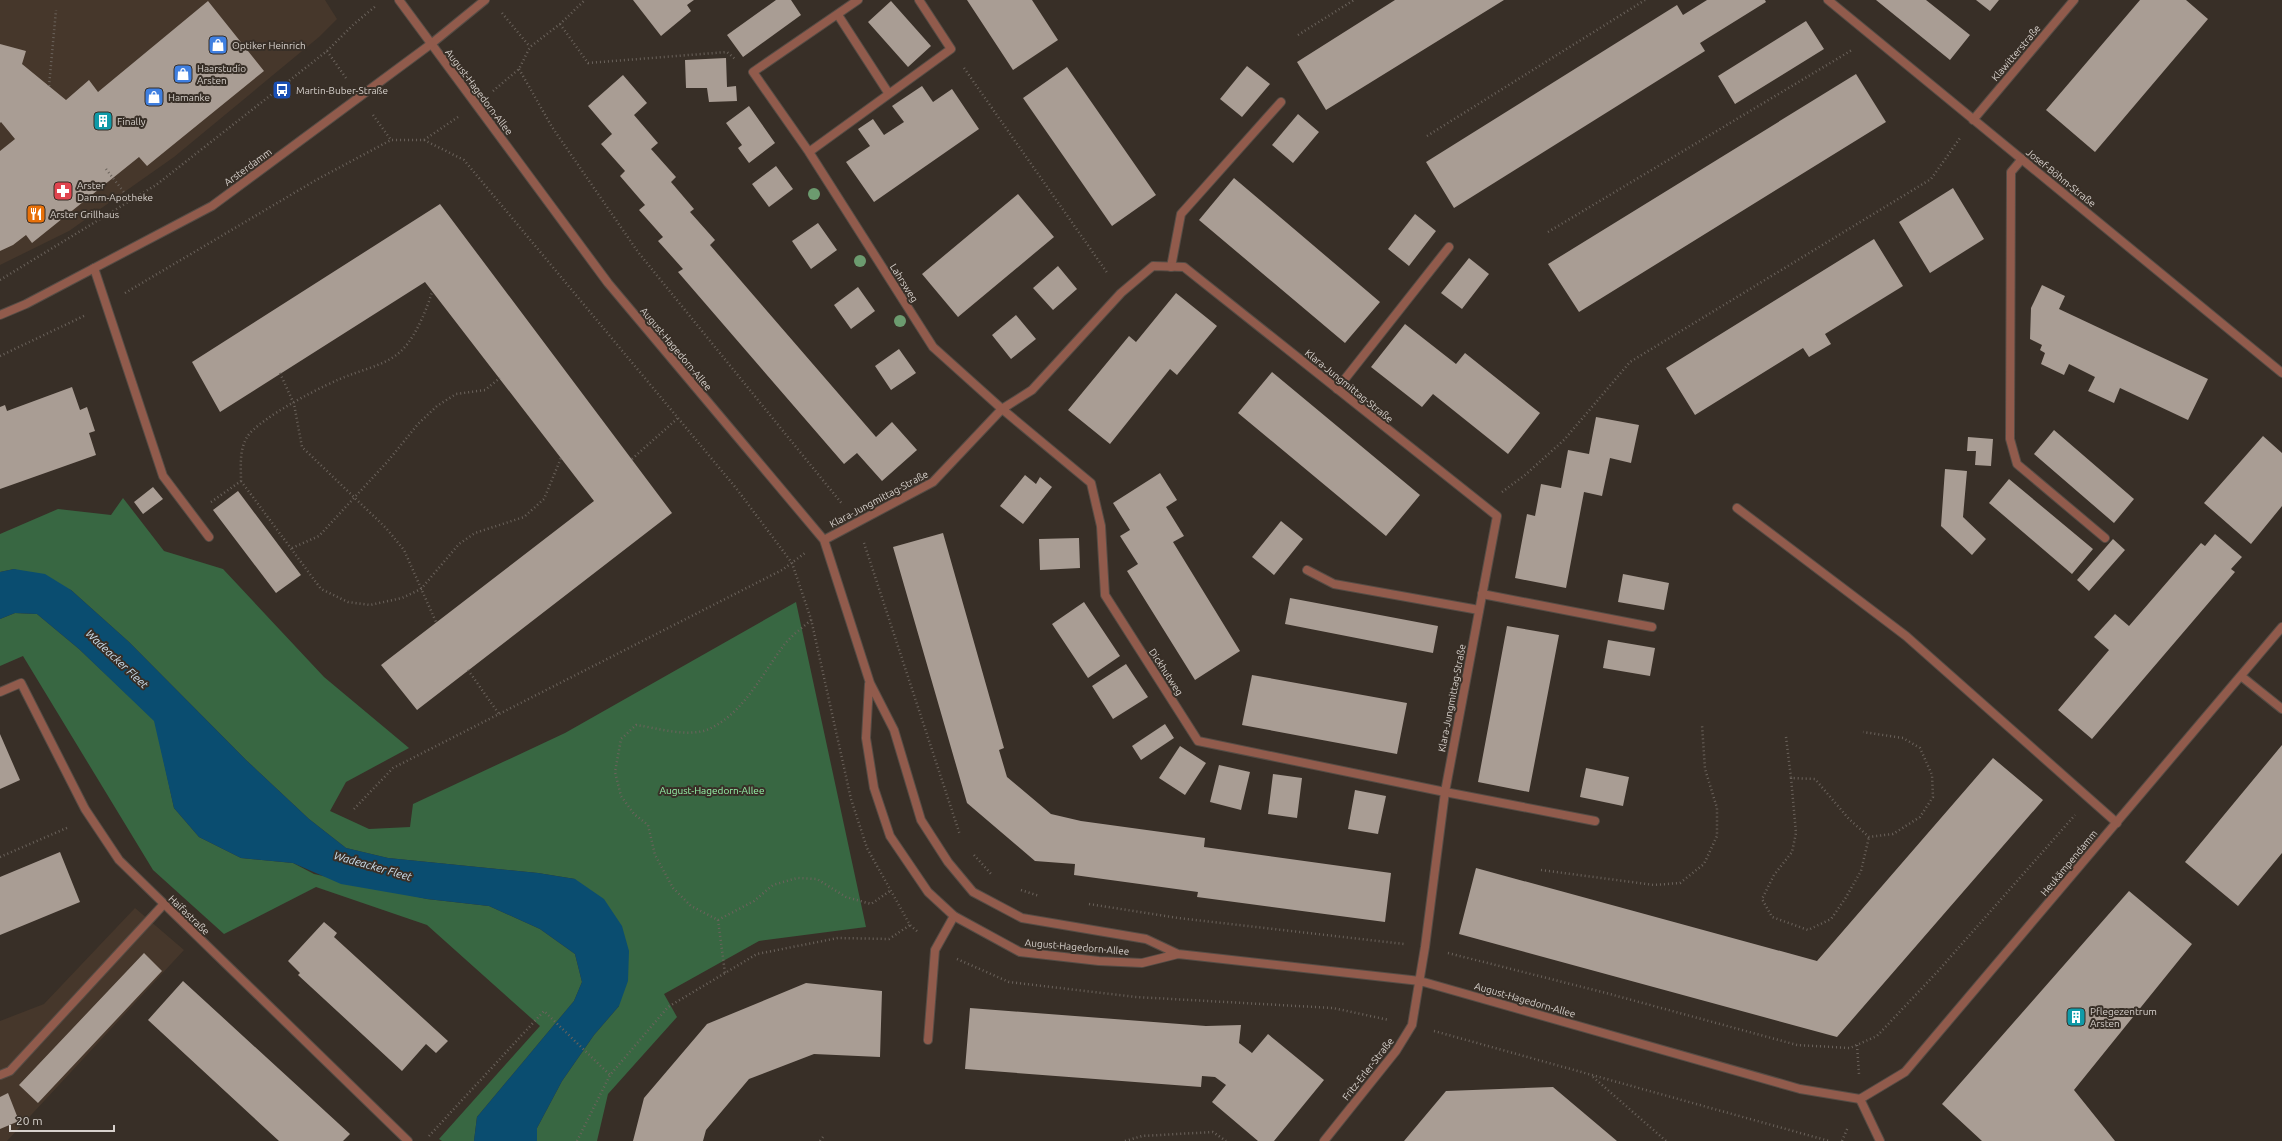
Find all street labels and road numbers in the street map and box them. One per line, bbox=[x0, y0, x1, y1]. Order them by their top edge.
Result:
street label: Klawitterstraße bbox=[1989, 23, 2043, 83]
street label: August-Hagedorn-Allee bbox=[443, 47, 515, 137]
street label: Arsterdamm bbox=[222, 146, 274, 188]
street label: Josef-Böhm-Straße bbox=[2024, 147, 2098, 209]
street label: Lahrsweg bbox=[888, 262, 920, 304]
street label: August-Hagedorn-Allee bbox=[638, 305, 714, 393]
street label: Klara-Jungmittag-Straße bbox=[1303, 347, 1395, 425]
street label: Klara-Jungmittag-Straße bbox=[828, 468, 930, 530]
street label: Klara-Jungmittag-Straße bbox=[1436, 643, 1468, 753]
street label: Dickhutweg bbox=[1147, 647, 1185, 697]
street label: Heukämpendamm bbox=[2038, 828, 2100, 898]
street label: Haifastraße bbox=[166, 893, 212, 937]
street label: August-Hagedorn-Allee bbox=[1024, 937, 1130, 957]
street label: August-Hagedorn-Allee bbox=[1473, 980, 1577, 1020]
street label: Fritz-Erler-Straße bbox=[1340, 1036, 1396, 1102]

